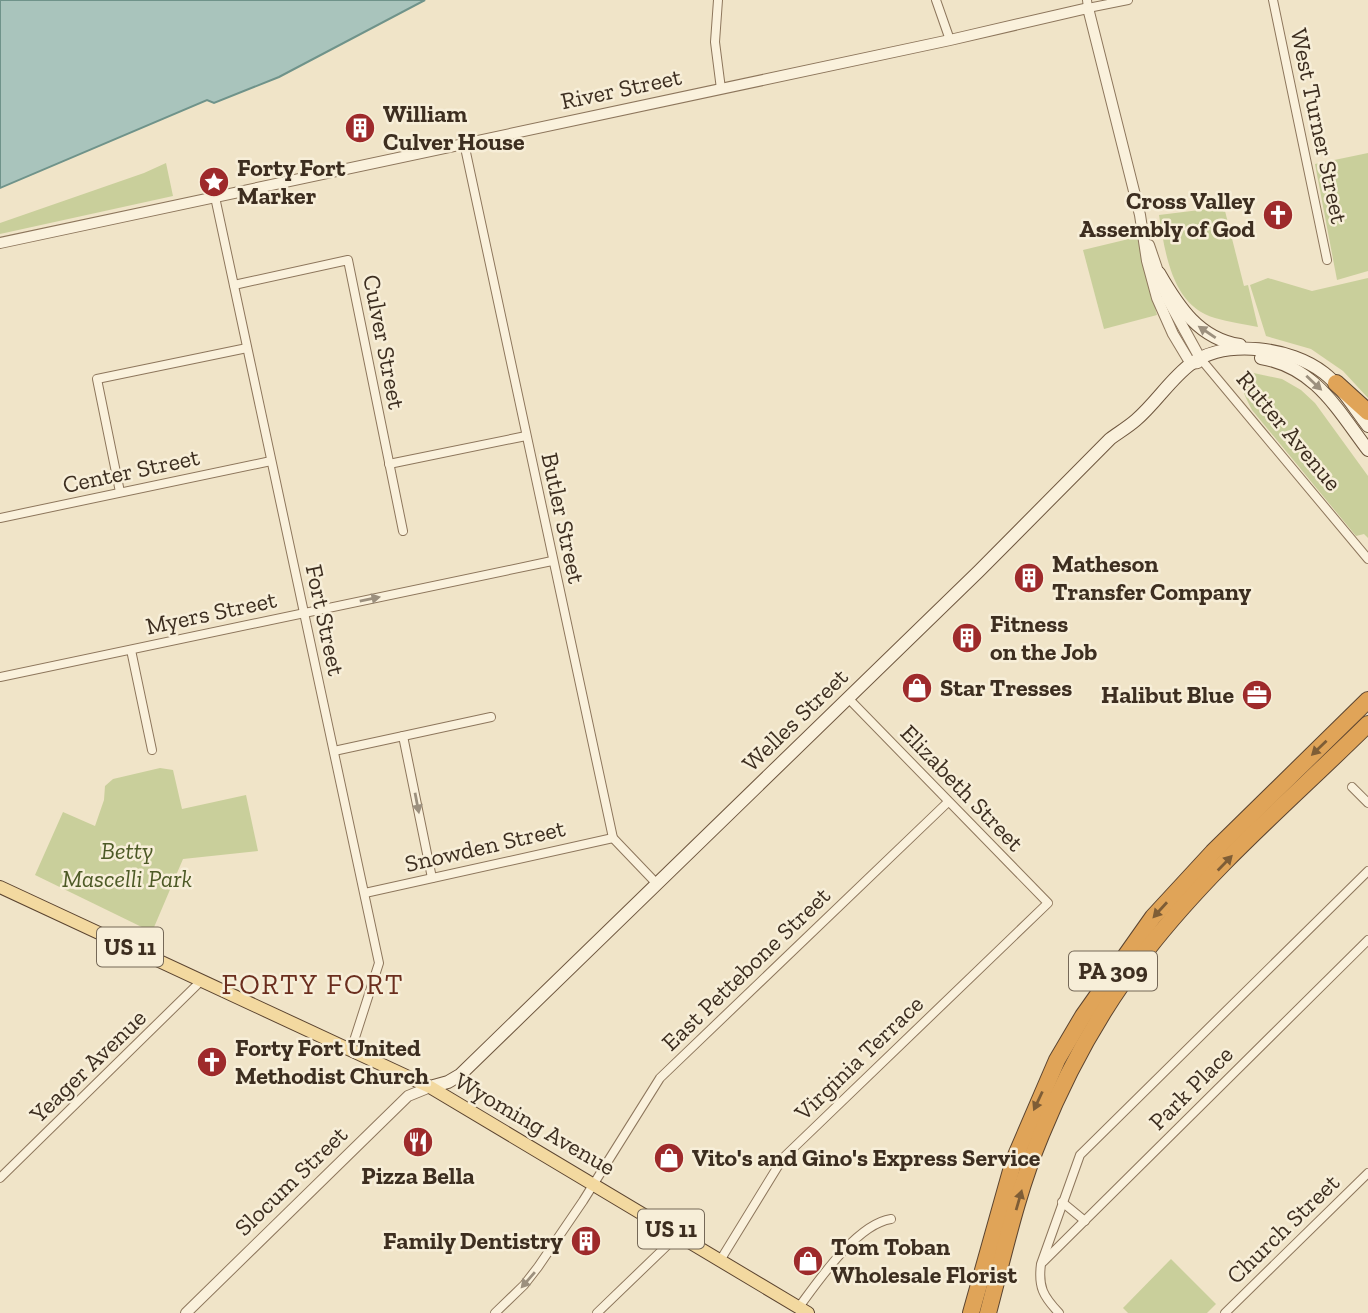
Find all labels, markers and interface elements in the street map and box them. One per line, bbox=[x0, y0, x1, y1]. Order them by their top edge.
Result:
street label: West Turner Street bbox=[1285, 26, 1354, 226]
street label: River Street bbox=[558, 62, 684, 115]
place label: William Culver House bbox=[383, 99, 525, 156]
building icon: William Culver House bbox=[343, 111, 377, 145]
place label: Forty Fort Marker bbox=[237, 153, 346, 210]
place icon: Forty Fort Marker bbox=[197, 165, 231, 199]
place label: Cross Valley Assembly of God bbox=[1079, 186, 1255, 243]
church icon: Cross Valley Assembly of God bbox=[1261, 198, 1295, 232]
street label: Culver Street bbox=[357, 272, 412, 412]
one-way arrow bbox=[1197, 325, 1217, 338]
street label: Rutter Avenue bbox=[1231, 365, 1348, 497]
one-way arrow bbox=[1305, 375, 1323, 391]
street label: Center Street bbox=[60, 442, 202, 499]
street label: Butler Street bbox=[535, 450, 592, 586]
place label: Matheson Transfer Company bbox=[1052, 549, 1252, 606]
building icon: Matheson Transfer Company bbox=[1012, 561, 1046, 595]
street label: Fort Street bbox=[300, 562, 351, 678]
street label: Myers Street bbox=[143, 584, 279, 641]
one-way arrow bbox=[359, 594, 381, 605]
place label: Fitness on the Job bbox=[990, 609, 1097, 666]
building icon: Fitness on the Job bbox=[950, 621, 984, 655]
street label: Welles Street bbox=[736, 662, 854, 777]
shop icon: Star Tresses bbox=[900, 671, 934, 705]
place label: Star Tresses bbox=[940, 673, 1072, 702]
office icon: Halibut Blue bbox=[1240, 678, 1274, 712]
place label: Halibut Blue bbox=[1101, 680, 1234, 709]
street label: Elizabeth Street bbox=[895, 718, 1030, 857]
one-way arrow bbox=[1312, 739, 1328, 756]
one-way arrow bbox=[411, 792, 422, 814]
street label: Snowden Street bbox=[402, 813, 568, 878]
park label: Betty Mascelli Park bbox=[62, 836, 192, 893]
one-way arrow bbox=[1216, 855, 1232, 872]
street label: East Pettebone Street bbox=[655, 881, 836, 1057]
one-way arrow bbox=[1152, 901, 1168, 919]
road number: US 11 bbox=[97, 928, 163, 966]
road number: PA 309 bbox=[1069, 952, 1157, 990]
district label: FORTY FORT bbox=[222, 968, 404, 1001]
street label: Virginia Terrace bbox=[788, 989, 929, 1127]
street label: Yeager Avenue bbox=[23, 1003, 152, 1129]
place label: Forty Fort United Methodist Church bbox=[235, 1033, 429, 1090]
street label: Park Place bbox=[1142, 1039, 1239, 1136]
church icon: Forty Fort United Methodist Church bbox=[195, 1045, 229, 1079]
street label: Wyoming Avenue bbox=[450, 1066, 621, 1181]
one-way arrow bbox=[1032, 1091, 1044, 1111]
street label: Slocum Street bbox=[228, 1120, 353, 1242]
restaurant icon: Pizza Bella bbox=[401, 1125, 435, 1159]
shop icon: Vito's and Gino's Express Service bbox=[652, 1141, 686, 1175]
place label: Vito's and Gino's Express Service bbox=[692, 1143, 1041, 1172]
place label: Pizza Bella bbox=[361, 1161, 475, 1190]
street label: Church Street bbox=[1220, 1168, 1345, 1290]
one-way arrow bbox=[1014, 1189, 1024, 1210]
road number: US 11 bbox=[638, 1210, 704, 1248]
building icon: Family Dentistry bbox=[569, 1224, 603, 1258]
place label: Family Dentistry bbox=[383, 1226, 563, 1255]
place label: Tom Toban Wholesale Florist bbox=[831, 1232, 1018, 1289]
shop icon: Tom Toban Wholesale Florist bbox=[791, 1244, 825, 1278]
one-way arrow bbox=[520, 1271, 536, 1289]

